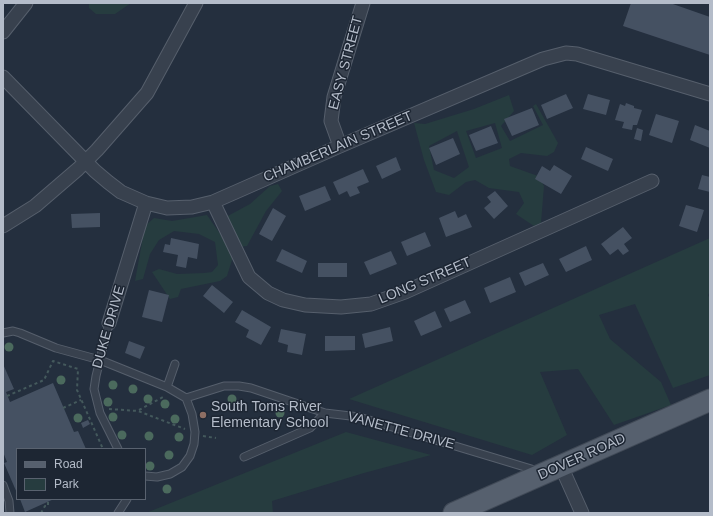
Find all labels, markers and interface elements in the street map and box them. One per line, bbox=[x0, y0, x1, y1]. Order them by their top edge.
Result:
street label: EASY STREET bbox=[325, 14, 367, 112]
street label: CHAMBERLAIN STREET bbox=[261, 108, 415, 186]
street label: LONG STREET bbox=[376, 254, 474, 308]
street label: DUKE DRIVE bbox=[89, 284, 129, 370]
place label: South Toms River Elementary School bbox=[211, 399, 329, 432]
street label: VANETTE DRIVE bbox=[346, 409, 456, 453]
marker: South Toms River Elementary School bbox=[198, 410, 208, 420]
street label: DOVER ROAD bbox=[536, 430, 628, 484]
legend bbox=[16, 448, 146, 500]
text: Road bbox=[54, 457, 83, 471]
text: Park bbox=[54, 477, 79, 491]

